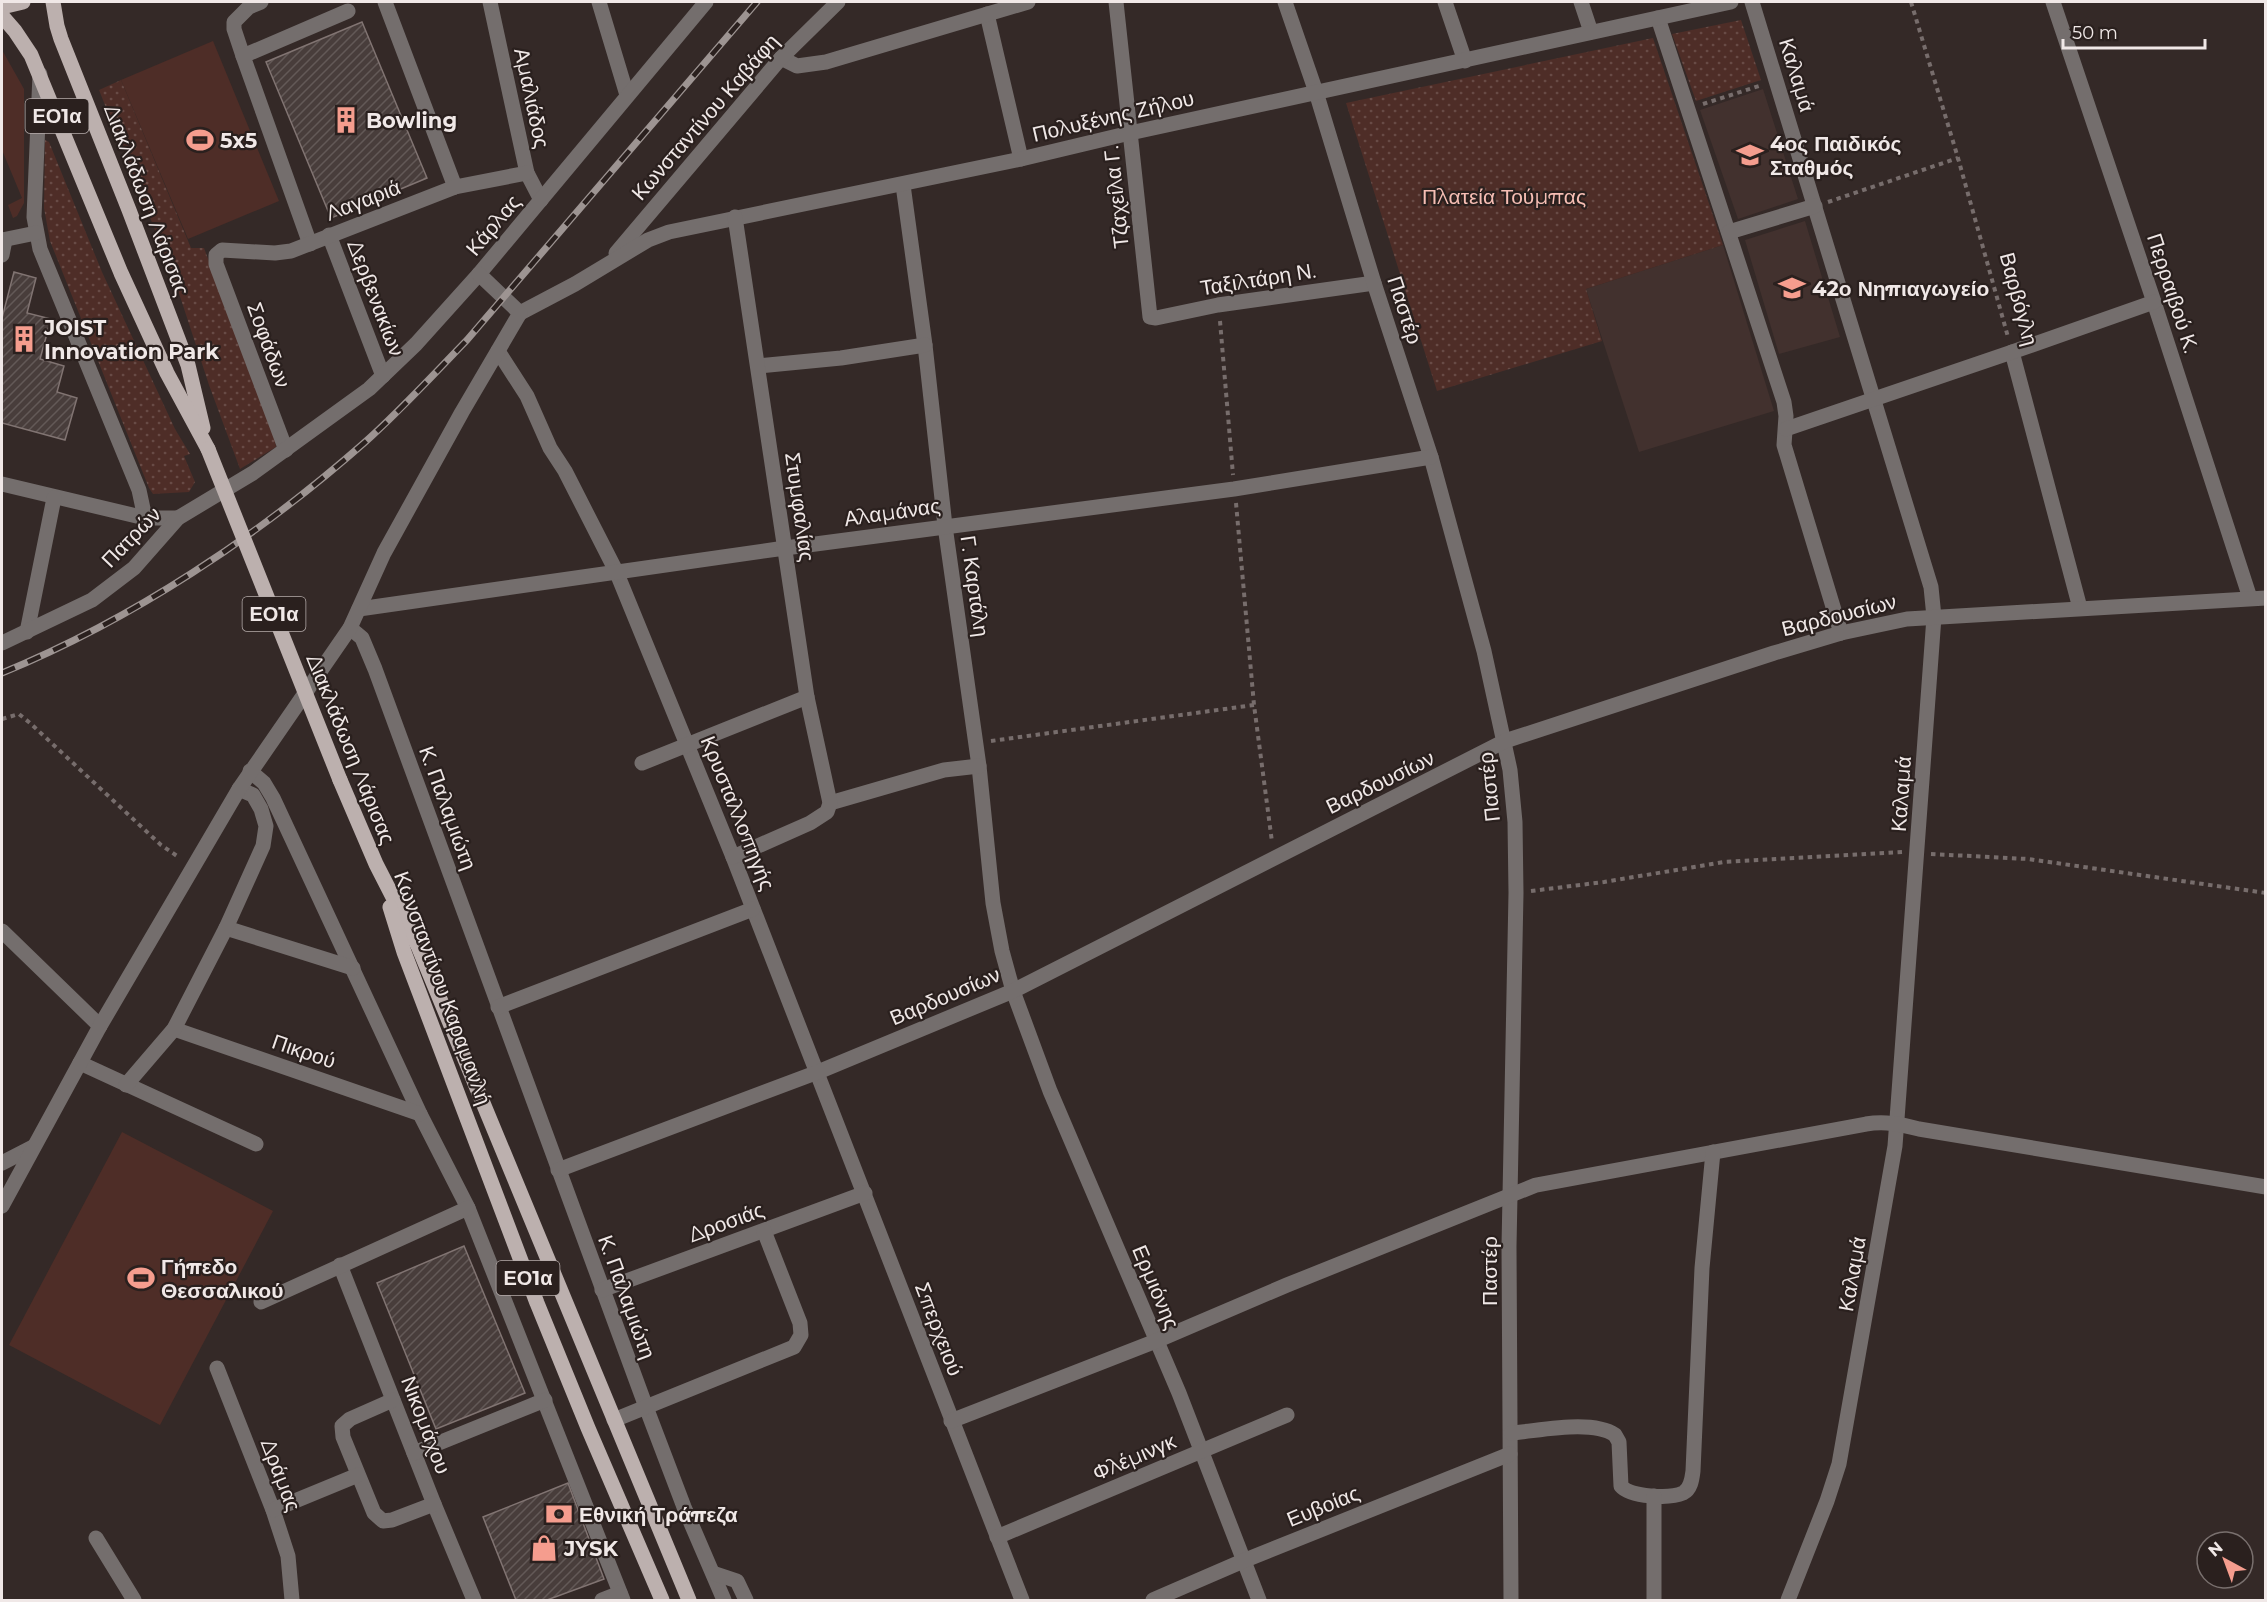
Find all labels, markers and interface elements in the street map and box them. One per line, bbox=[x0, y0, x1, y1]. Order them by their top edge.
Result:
scale bar bbox=[2063, 12, 2206, 50]
text: 50 m bbox=[2072, 22, 2118, 44]
street label: Κωνσταντίνου Καβάφη bbox=[626, 29, 784, 205]
street label: Καλαμά bbox=[1774, 35, 1820, 115]
street label: Αμαλιάδος bbox=[509, 45, 555, 151]
street label: Πολυξένης Ζήλου bbox=[1030, 85, 1196, 147]
road number: ΕΟ1α bbox=[26, 99, 88, 133]
street label: Διακλάδωση Λάρισας bbox=[99, 101, 195, 299]
building icon: Bowling bbox=[331, 105, 361, 135]
place label: Bowling bbox=[366, 108, 457, 133]
sports icon: 5x5 bbox=[185, 125, 215, 155]
place label: 5x5 bbox=[220, 128, 257, 153]
place label: 4ος Παιδικός Σταθμός bbox=[1770, 131, 1901, 180]
school or university icon: 4ος Παιδικός Σταθμός bbox=[1735, 140, 1765, 170]
street label: Τζαχείλα Γ. bbox=[1098, 144, 1134, 250]
street label: Λαγαριά bbox=[322, 174, 404, 226]
park label: Πλατεία Τούμπας bbox=[1422, 184, 1586, 209]
street label: Κάρλας bbox=[460, 190, 526, 260]
street label: Περραιβού Κ. bbox=[2142, 230, 2204, 356]
street label: Δερβενακίων bbox=[342, 236, 410, 360]
street label: Βαρβόγλη bbox=[1995, 250, 2043, 348]
street label: Ταξιλτάρη Ν. bbox=[1198, 258, 1318, 300]
street label: Παστέρ bbox=[1382, 273, 1428, 347]
school or university icon: 42ο Νηπιαγωγείο bbox=[1777, 273, 1807, 303]
place label: 42ο Νηπιαγωγείο bbox=[1812, 276, 1989, 301]
street label: Σοφάδων bbox=[242, 299, 296, 391]
place label: JOIST Innovation Park bbox=[43, 315, 219, 364]
building icon: JOIST Innovation Park bbox=[9, 324, 39, 354]
street label: Στυμφαλίας bbox=[780, 451, 820, 563]
street label: Αλαμάνας bbox=[842, 493, 942, 531]
street label: Πατρών bbox=[96, 502, 166, 572]
street label: Γ. Καρτάλη bbox=[956, 534, 994, 638]
street label: Βαρδουσίων bbox=[1779, 589, 1899, 641]
road number: ΕΟ1α bbox=[242, 597, 306, 631]
street label: Διακλάδωση Λάρισας bbox=[301, 650, 401, 848]
street label: Κρυσταλλοπηγής bbox=[696, 732, 780, 894]
street label: Κ. Παλαμιώτη bbox=[414, 743, 482, 873]
street label: Βαρδουσίων bbox=[1322, 745, 1438, 819]
street label: Παστέρ bbox=[1473, 751, 1505, 823]
street label: Καλαμά bbox=[1886, 755, 1916, 833]
street label: Κωνσταντίνου Καραμανλή bbox=[389, 868, 497, 1108]
street label: Βαρδουσίων bbox=[886, 962, 1004, 1030]
street label: Πικρού bbox=[269, 1029, 339, 1073]
street label: Δροσιάς bbox=[685, 1197, 767, 1247]
street label: Κ. Παλαμιώτη bbox=[593, 1232, 661, 1362]
street label: Καλαμά bbox=[1833, 1235, 1871, 1313]
street label: Παστέρ bbox=[1477, 1236, 1502, 1306]
street label: Ερμιόνης bbox=[1127, 1241, 1185, 1333]
place label: Γήπεδο Θεσσαλικού bbox=[161, 1254, 283, 1303]
road number: ΕΟ1α bbox=[496, 1261, 560, 1295]
sports icon: Γήπεδο Θεσσαλικού bbox=[126, 1263, 156, 1293]
street label: Σπερχειού bbox=[910, 1279, 968, 1379]
street label: Νικομάχου bbox=[396, 1373, 456, 1477]
street label: Φλέμινγκ bbox=[1089, 1428, 1180, 1486]
street label: Δράμας bbox=[256, 1435, 306, 1515]
street label: Ευβοίας bbox=[1283, 1480, 1363, 1532]
bank icon: Εθνική Τράπεζα bbox=[544, 1499, 574, 1529]
place label: Εθνική Τράπεζα bbox=[579, 1502, 738, 1527]
north arrow bbox=[2195, 1530, 2255, 1590]
shop icon: JYSK bbox=[529, 1533, 559, 1563]
place label: JYSK bbox=[563, 1536, 618, 1561]
text: N bbox=[2204, 1538, 2227, 1560]

